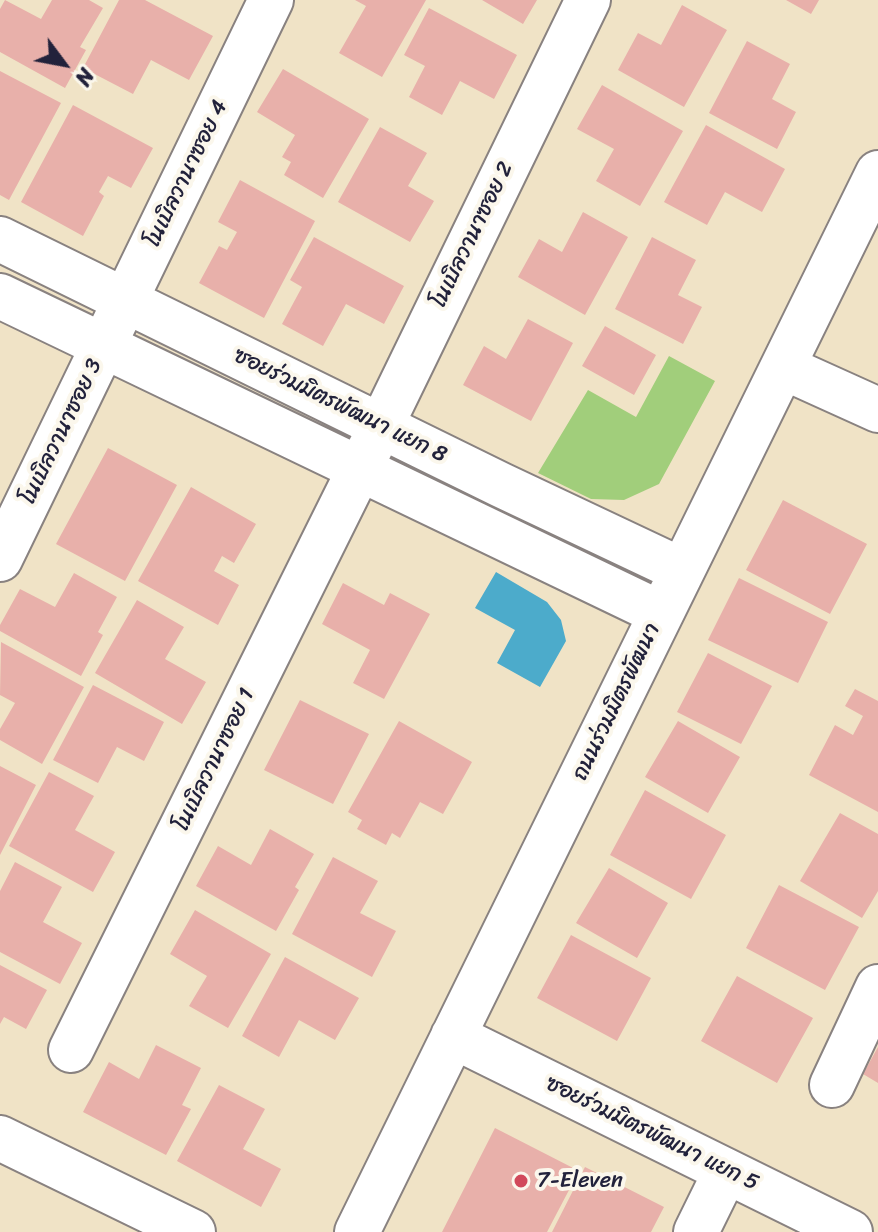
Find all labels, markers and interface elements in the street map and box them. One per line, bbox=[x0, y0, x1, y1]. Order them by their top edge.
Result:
north arrow bbox=[24, 24, 104, 104]
text: N bbox=[64, 60, 105, 94]
street label: โนเบิลวานาซอย 4 bbox=[140, 96, 234, 252]
street label: โนเบิลวานาซอย 2 bbox=[426, 158, 520, 312]
street label: ซอยร่วมมิตรพัฒนา แยก 8 bbox=[229, 343, 451, 469]
street label: โนเบิลวานาซอย 3 bbox=[15, 355, 109, 509]
street label: ถนนร่วมมิตรพัฒนา bbox=[567, 619, 667, 785]
street label: โนเบิลวานาซอย 1 bbox=[169, 684, 261, 836]
street label: ซอยร่วมมิตรพัฒนา แยก 5 bbox=[541, 1071, 763, 1197]
place label: 7-Eleven bbox=[537, 1168, 623, 1194]
marker: 7-Eleven bbox=[512, 1172, 530, 1190]

